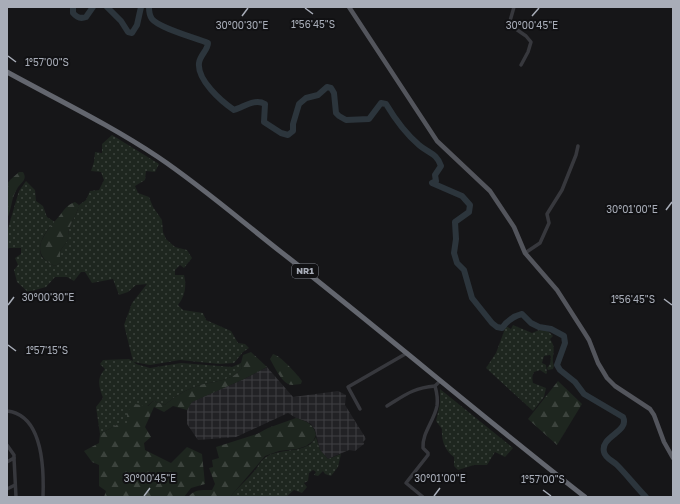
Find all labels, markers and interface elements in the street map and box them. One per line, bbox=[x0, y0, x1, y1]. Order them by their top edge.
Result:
text: 1°56'45"S bbox=[291, 18, 335, 30]
text: 30°00'30"E bbox=[216, 19, 268, 31]
text: 30°00'45"E bbox=[506, 19, 558, 31]
text: 1°57'00"S bbox=[25, 56, 69, 68]
text: 30°01'00"E bbox=[606, 203, 658, 215]
road number: NR1 bbox=[292, 264, 318, 278]
text: 30°00'30"E bbox=[22, 291, 74, 303]
text: 1°56'45"S bbox=[611, 293, 655, 305]
text: 1°57'15"S bbox=[26, 344, 68, 356]
text: 30°00'45"E bbox=[124, 472, 176, 484]
text: 30°01'00"E bbox=[414, 472, 466, 484]
text: 1°57'00"S bbox=[521, 473, 565, 485]

